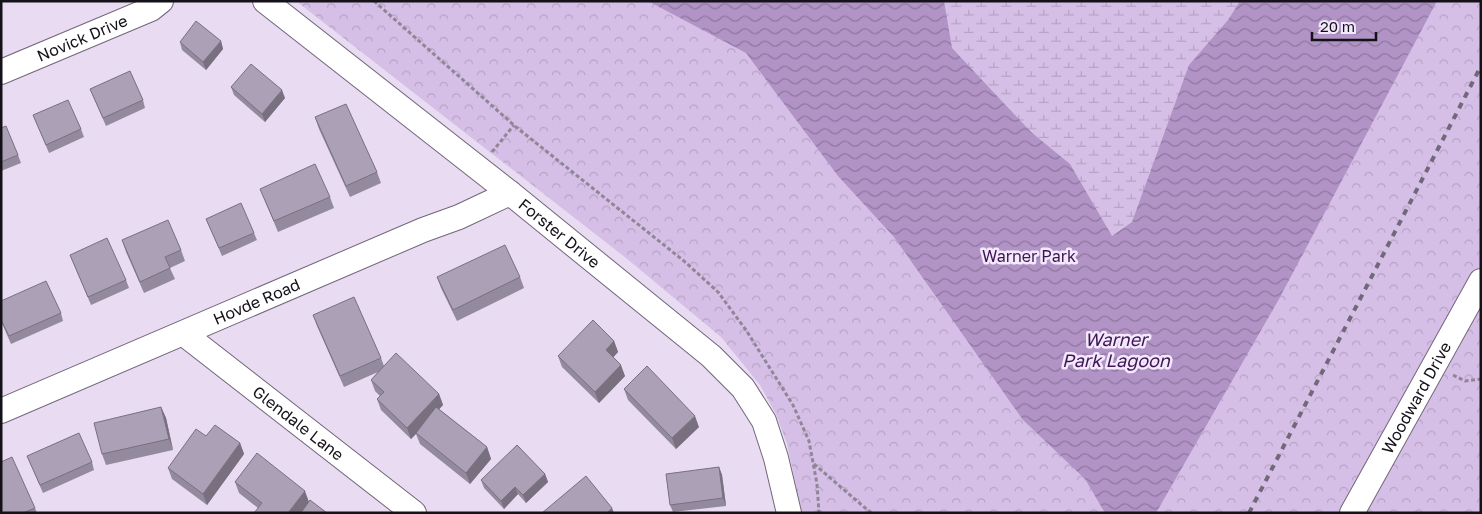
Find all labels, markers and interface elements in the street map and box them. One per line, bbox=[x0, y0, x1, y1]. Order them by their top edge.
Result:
street label: Novick Drive bbox=[34, 10, 130, 66]
scale bar bbox=[1312, 10, 1376, 42]
text: 20 m bbox=[1320, 17, 1355, 35]
street label: Forster Drive bbox=[515, 194, 604, 272]
park label: Warner Park bbox=[982, 246, 1076, 266]
street label: Hovde Road bbox=[210, 274, 303, 329]
water label: Warner Park Lagoon bbox=[1062, 328, 1171, 371]
street label: Woodward Drive bbox=[1377, 338, 1455, 457]
street label: Glendale Lane bbox=[249, 381, 348, 465]

